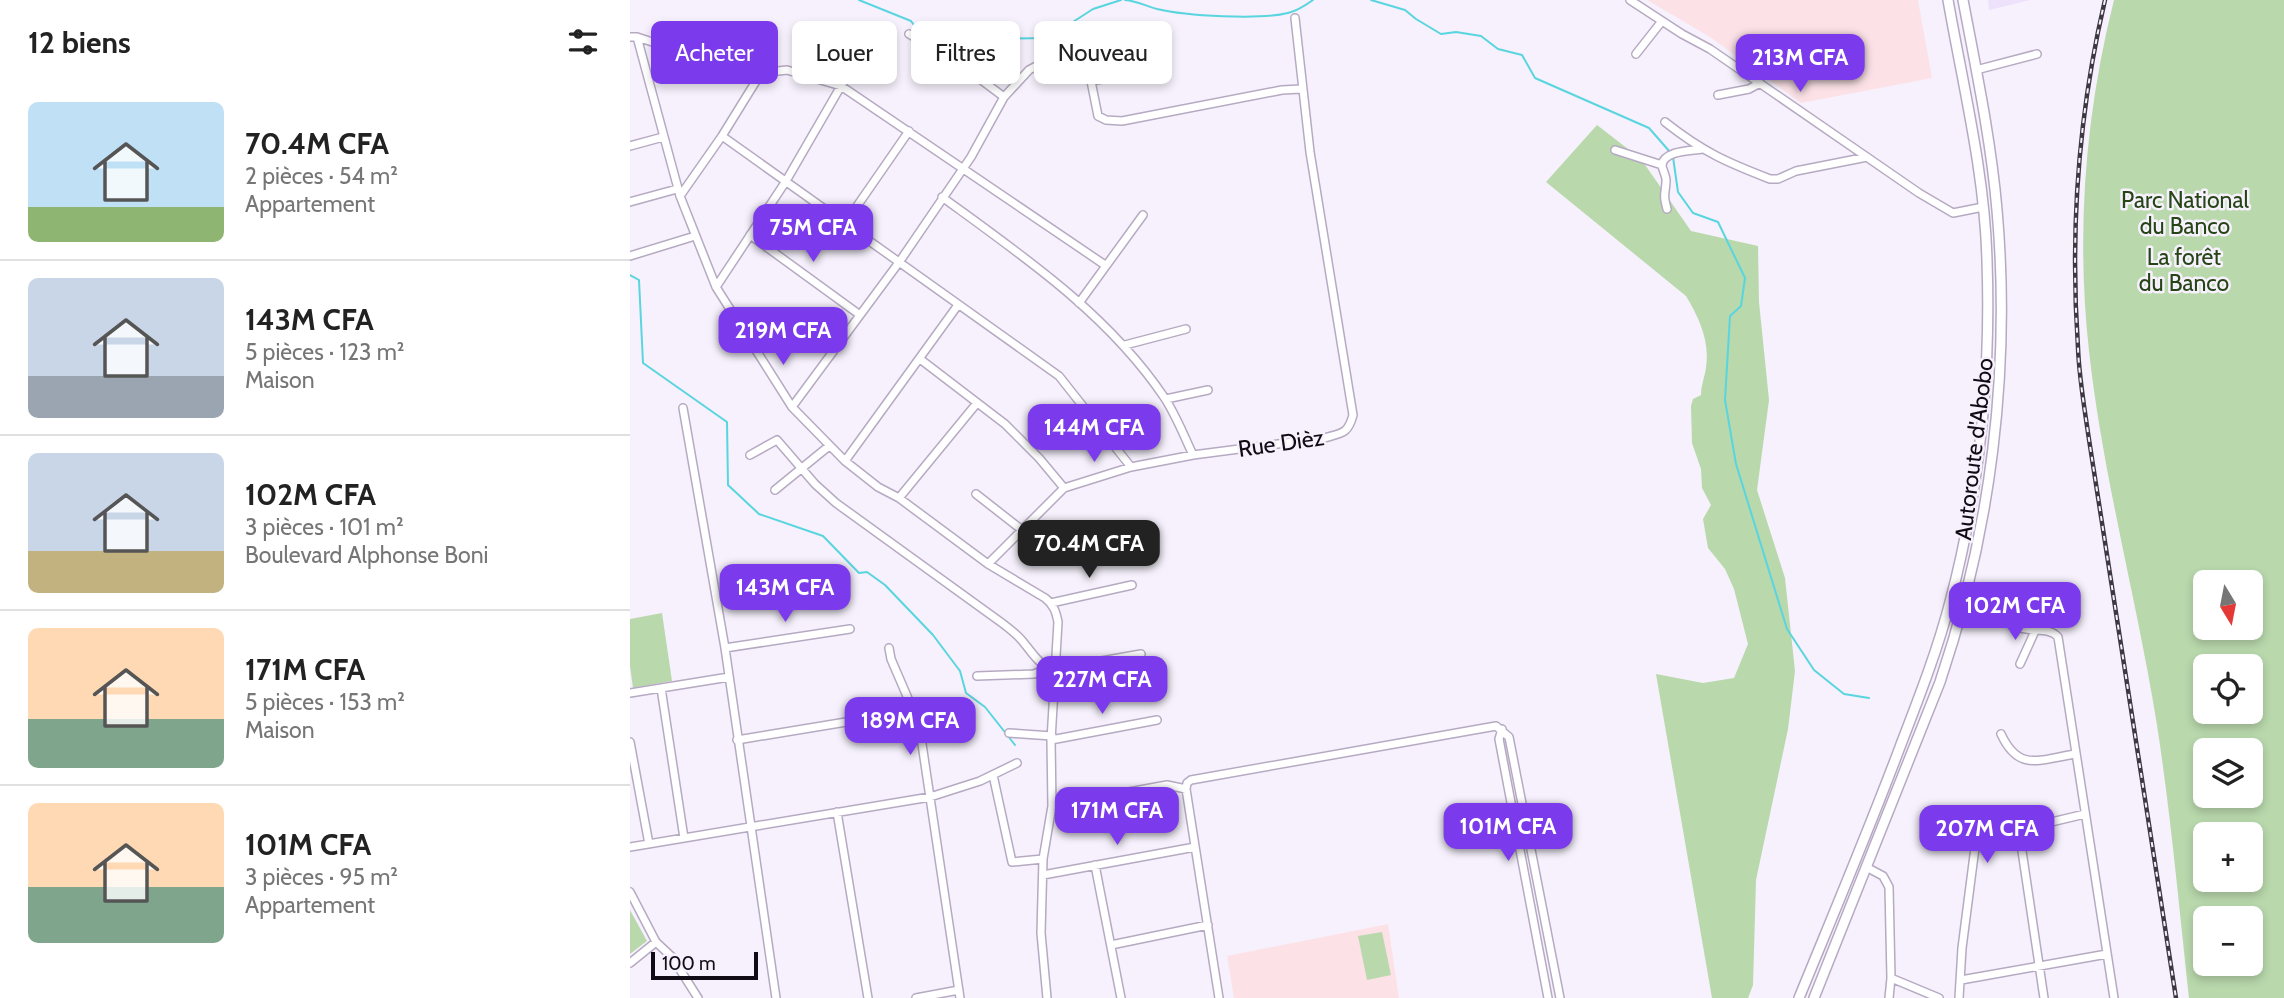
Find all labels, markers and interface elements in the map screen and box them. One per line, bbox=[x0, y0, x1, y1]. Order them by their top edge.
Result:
chip: Acheter bbox=[651, 21, 778, 84]
chip: Louer bbox=[792, 21, 897, 84]
chip: Filtres bbox=[911, 21, 1020, 84]
chip: Nouveau bbox=[1034, 21, 1172, 84]
icon: filters bbox=[564, 23, 602, 61]
text: 12 biens bbox=[28, 24, 131, 61]
pin: 213M CFA bbox=[1728, 34, 1872, 94]
text: 213M CFA bbox=[1752, 43, 1848, 71]
text: 70.4M CFA bbox=[245, 125, 389, 162]
icon: home bbox=[84, 130, 168, 214]
text: 2 pièces · 54 m² bbox=[245, 162, 398, 190]
park label: Parc National du Banco bbox=[2121, 186, 2249, 240]
text: Appartement bbox=[245, 190, 375, 218]
pin: 75M CFA bbox=[748, 204, 878, 264]
text: 75M CFA bbox=[769, 213, 857, 241]
park label: La forêt du Banco bbox=[2139, 243, 2229, 297]
text: 143M CFA bbox=[245, 301, 374, 338]
icon: home bbox=[84, 306, 168, 390]
pin: 219M CFA bbox=[711, 308, 855, 367]
text: 219M CFA bbox=[735, 316, 831, 344]
text: 5 pièces · 123 m² bbox=[245, 338, 404, 366]
street label: Autoroute d'Abobo bbox=[1949, 356, 1999, 542]
text: Maison bbox=[245, 366, 314, 394]
pin: 144M CFA bbox=[1022, 405, 1166, 464]
text: 144M CFA bbox=[1044, 413, 1144, 441]
street label: Rue Dièz bbox=[1236, 423, 1326, 463]
text: 102M CFA bbox=[245, 476, 376, 513]
icon: home bbox=[84, 481, 168, 565]
text: 3 pièces · 101 m² bbox=[245, 513, 404, 541]
pin: 70.4M CFA bbox=[1009, 520, 1169, 580]
text: 70.4M CFA bbox=[1034, 529, 1144, 557]
text: Boulevard Alphonse Boni bbox=[245, 541, 488, 569]
pin: 143M CFA bbox=[713, 564, 857, 624]
north arrow bbox=[2193, 570, 2263, 640]
map controls bbox=[2193, 570, 2263, 976]
text: 143M CFA bbox=[736, 573, 834, 601]
pin: 102M CFA bbox=[1943, 582, 2087, 642]
text: 102M CFA bbox=[1965, 591, 2065, 619]
text: 171M CFA bbox=[245, 651, 365, 688]
button: locate bbox=[2193, 654, 2263, 724]
icon: home bbox=[84, 656, 168, 740]
pin: 227M CFA bbox=[1030, 656, 1174, 716]
text: 227M CFA bbox=[1052, 665, 1152, 693]
text: 5 pièces · 153 m² bbox=[245, 688, 405, 716]
pin: 189M CFA bbox=[838, 698, 982, 757]
text: 189M CFA bbox=[861, 706, 959, 734]
text: Maison bbox=[245, 716, 314, 744]
button: layers bbox=[2193, 738, 2263, 808]
pin: 171M CFA bbox=[1045, 788, 1189, 847]
text: 171M CFA bbox=[1071, 796, 1163, 824]
pin: 101M CFA bbox=[1436, 804, 1580, 863]
pin: 207M CFA bbox=[1915, 806, 2059, 865]
text: 101M CFA bbox=[1460, 812, 1556, 840]
text: 207M CFA bbox=[1935, 814, 2039, 842]
button: + bbox=[2193, 822, 2263, 892]
text: 101M CFA bbox=[245, 826, 371, 863]
icon: home bbox=[84, 831, 168, 915]
text: 3 pièces · 95 m² bbox=[245, 863, 398, 891]
text: Appartement bbox=[245, 891, 375, 919]
button: − bbox=[2193, 906, 2263, 976]
scale bar bbox=[651, 949, 758, 981]
text: 100 m bbox=[662, 952, 716, 975]

